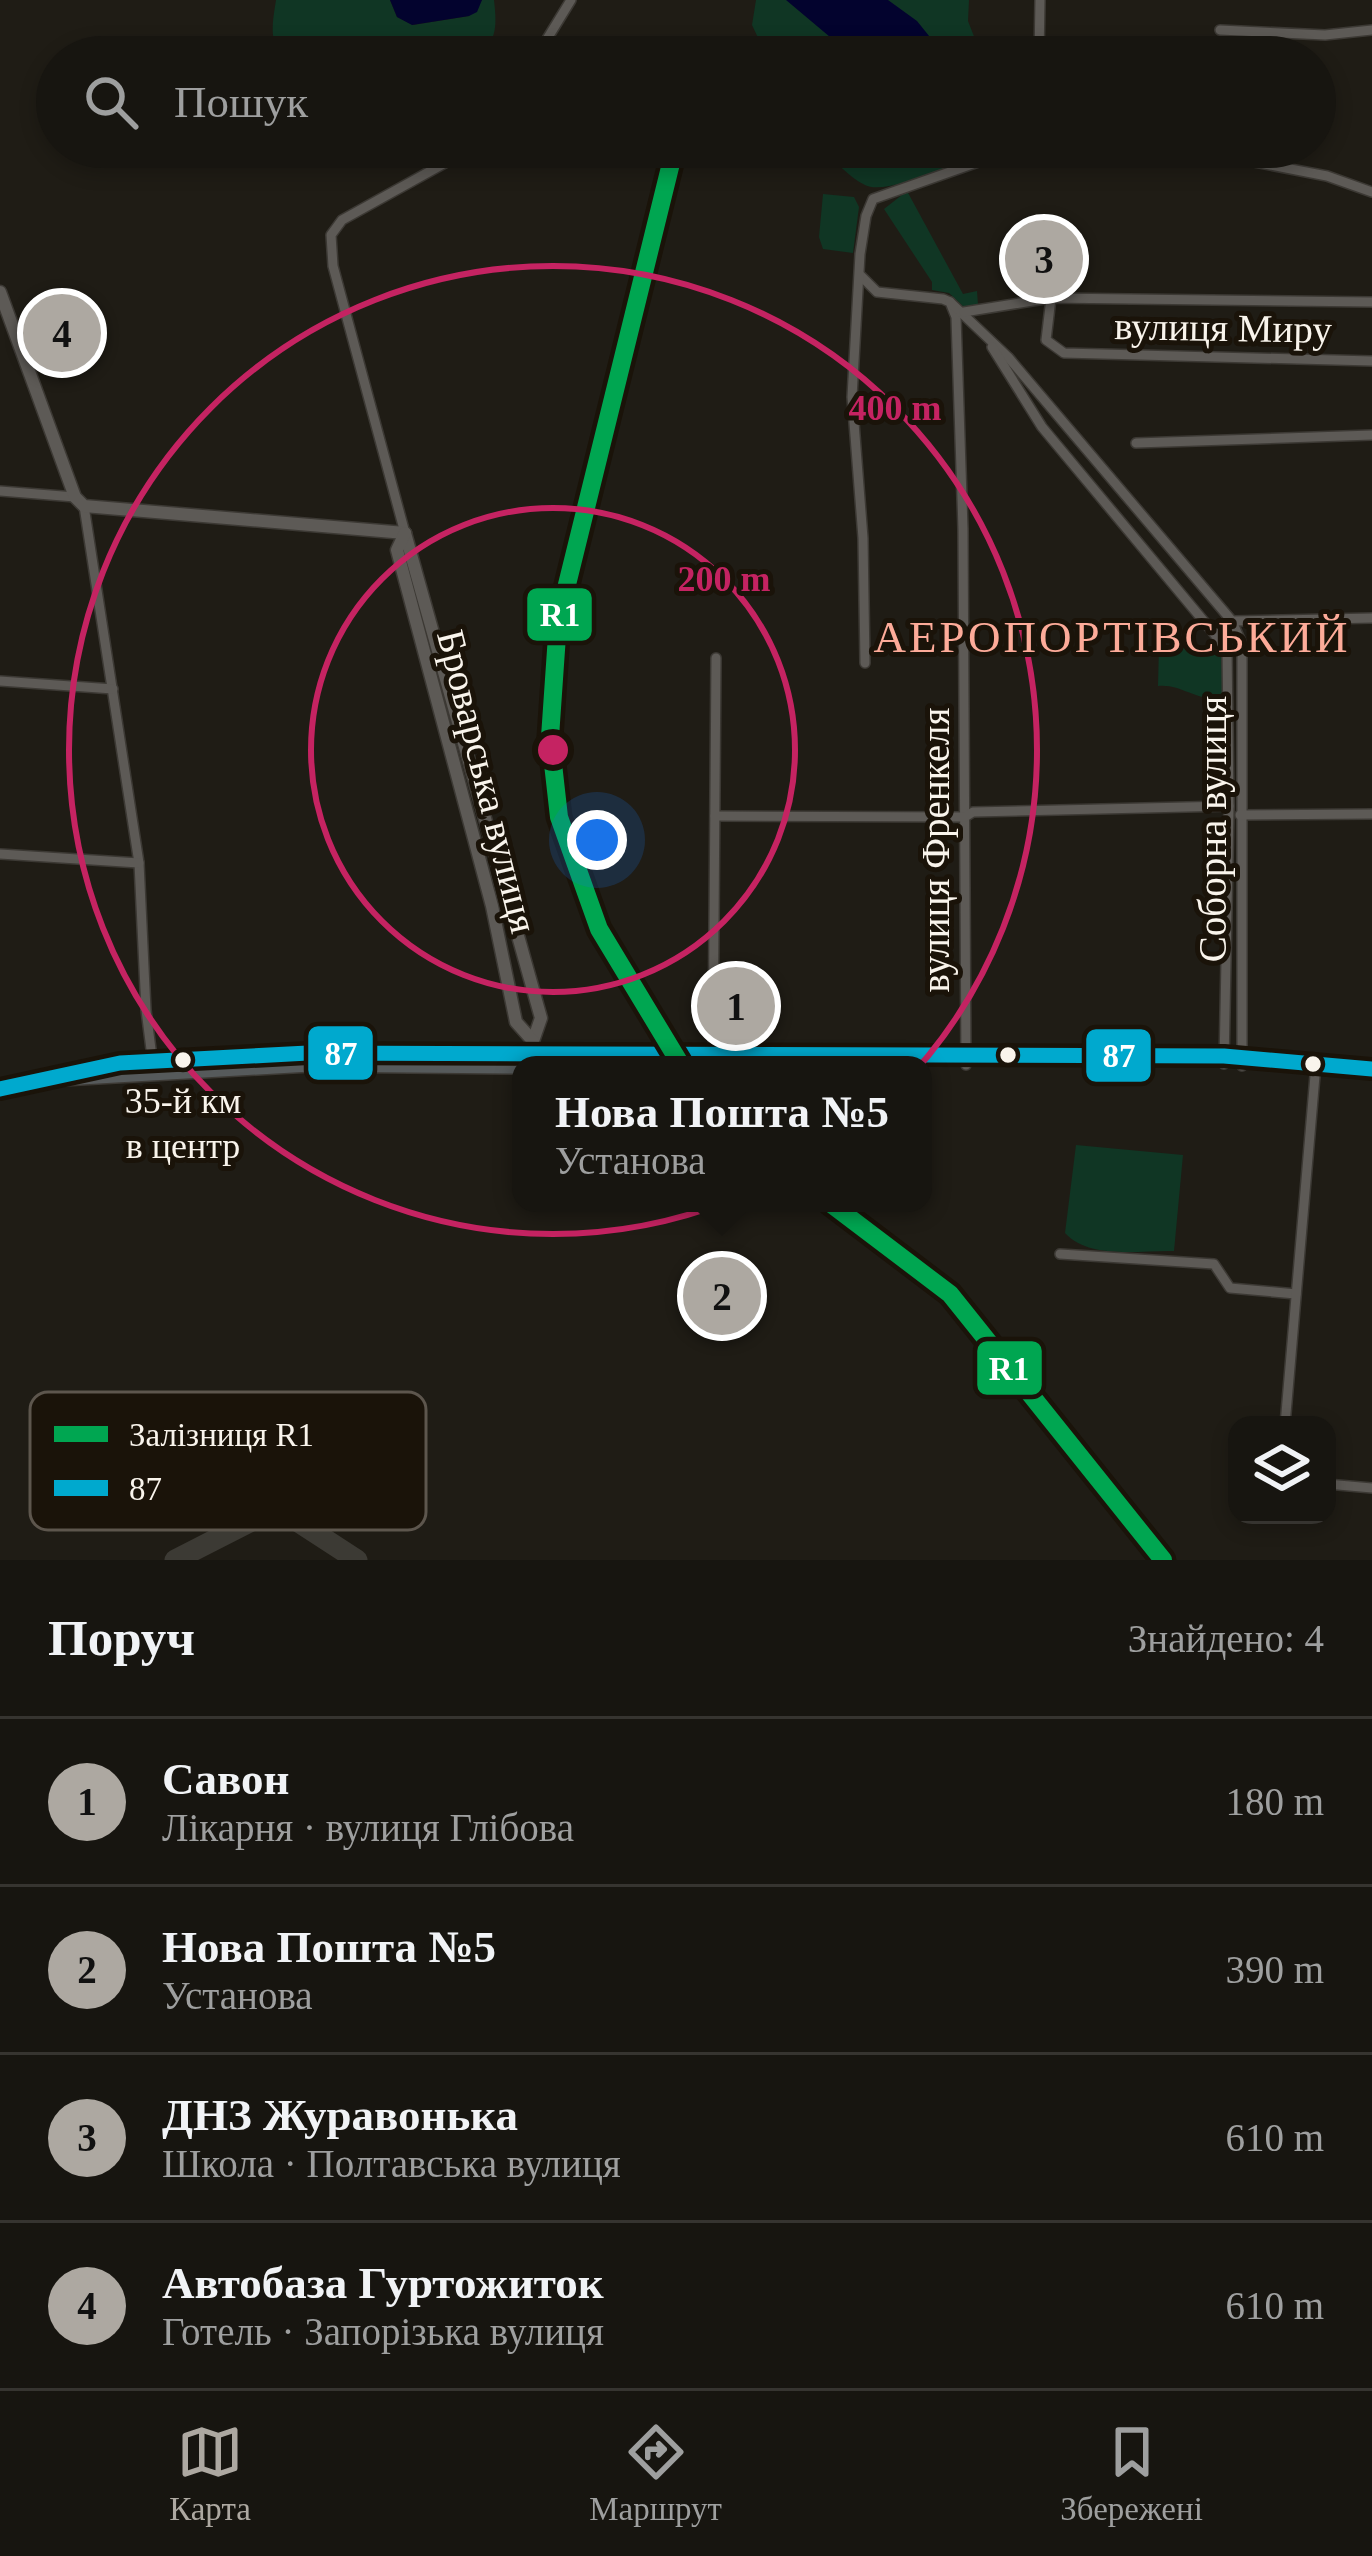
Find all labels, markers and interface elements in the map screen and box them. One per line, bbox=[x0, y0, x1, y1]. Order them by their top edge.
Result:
search box bbox=[36, 36, 1336, 168]
icon: search bbox=[78, 69, 144, 135]
text: Пошук bbox=[174, 77, 308, 127]
pin: 3 bbox=[1005, 214, 1083, 304]
pin: 4 bbox=[23, 288, 101, 378]
street label: вулиця Миру bbox=[1114, 304, 1333, 352]
text: 400 m bbox=[849, 388, 942, 428]
text: 200 m bbox=[678, 559, 771, 599]
line badge: R1 bbox=[525, 586, 594, 643]
text: R1 bbox=[540, 597, 580, 633]
district label: АЕРОПОРТІВСЬКИЙ bbox=[874, 612, 1350, 662]
street label: Броварська вулиця bbox=[428, 625, 546, 937]
street label: Соборна вулиця bbox=[1191, 696, 1235, 962]
street label: вулиця Френкеля bbox=[914, 707, 958, 992]
centre of rings bbox=[532, 729, 574, 771]
your location bbox=[567, 810, 627, 870]
pin: 1 bbox=[697, 961, 775, 1051]
line badge: 87 bbox=[306, 1024, 375, 1082]
line badge: 87 bbox=[1084, 1027, 1153, 1084]
text: 87 bbox=[325, 1036, 358, 1072]
text: 87 bbox=[1103, 1038, 1136, 1074]
unlabelled marker bbox=[997, 1044, 1019, 1066]
marker: 35-й км в центр bbox=[172, 1049, 194, 1071]
unlabelled marker bbox=[1302, 1053, 1324, 1075]
popup bbox=[512, 1056, 932, 1212]
place label: 35-й км в центр bbox=[125, 1081, 241, 1166]
text: Нова Пошта №5 bbox=[555, 1087, 889, 1137]
text: Установа bbox=[555, 1139, 706, 1182]
pin: 2 bbox=[683, 1251, 761, 1341]
line badge: R1 bbox=[975, 1339, 1044, 1397]
text: R1 bbox=[989, 1351, 1029, 1387]
legend bbox=[30, 1392, 426, 1530]
map controls bbox=[1228, 1416, 1336, 1524]
button: layers bbox=[1228, 1416, 1336, 1524]
text: Залізниця R1 bbox=[129, 1417, 314, 1453]
text: 87 bbox=[129, 1471, 162, 1507]
text: Поруч bbox=[48, 1610, 195, 1666]
text: Знайдено: 4 bbox=[1128, 1617, 1324, 1660]
text: Савон bbox=[162, 1754, 289, 1804]
text: 1 bbox=[77, 1780, 97, 1823]
text: 180 m bbox=[1225, 1780, 1324, 1823]
text: Лікарня · вулиця Глібова bbox=[162, 1806, 574, 1849]
text: Нова Пошта №5 bbox=[162, 1922, 496, 1972]
text: 2 bbox=[77, 1948, 97, 1991]
text: 390 m bbox=[1225, 1948, 1324, 1991]
text: Установа bbox=[162, 1974, 313, 2017]
text: ДНЗ Журавонька bbox=[162, 2090, 518, 2140]
text: 3 bbox=[77, 2116, 97, 2159]
text: 610 m bbox=[1225, 2116, 1324, 2159]
text: Школа · Полтавська вулиця bbox=[162, 2142, 621, 2185]
text: Автобаза Гуртожиток bbox=[162, 2258, 604, 2308]
text: 4 bbox=[77, 2284, 97, 2327]
text: 610 m bbox=[1225, 2284, 1324, 2327]
text: Готель · Запорізька вулиця bbox=[162, 2310, 604, 2353]
tab: Карта bbox=[169, 2419, 251, 2528]
tab: Маршрут bbox=[589, 2419, 722, 2528]
tab: Збережені bbox=[1060, 2419, 1203, 2528]

